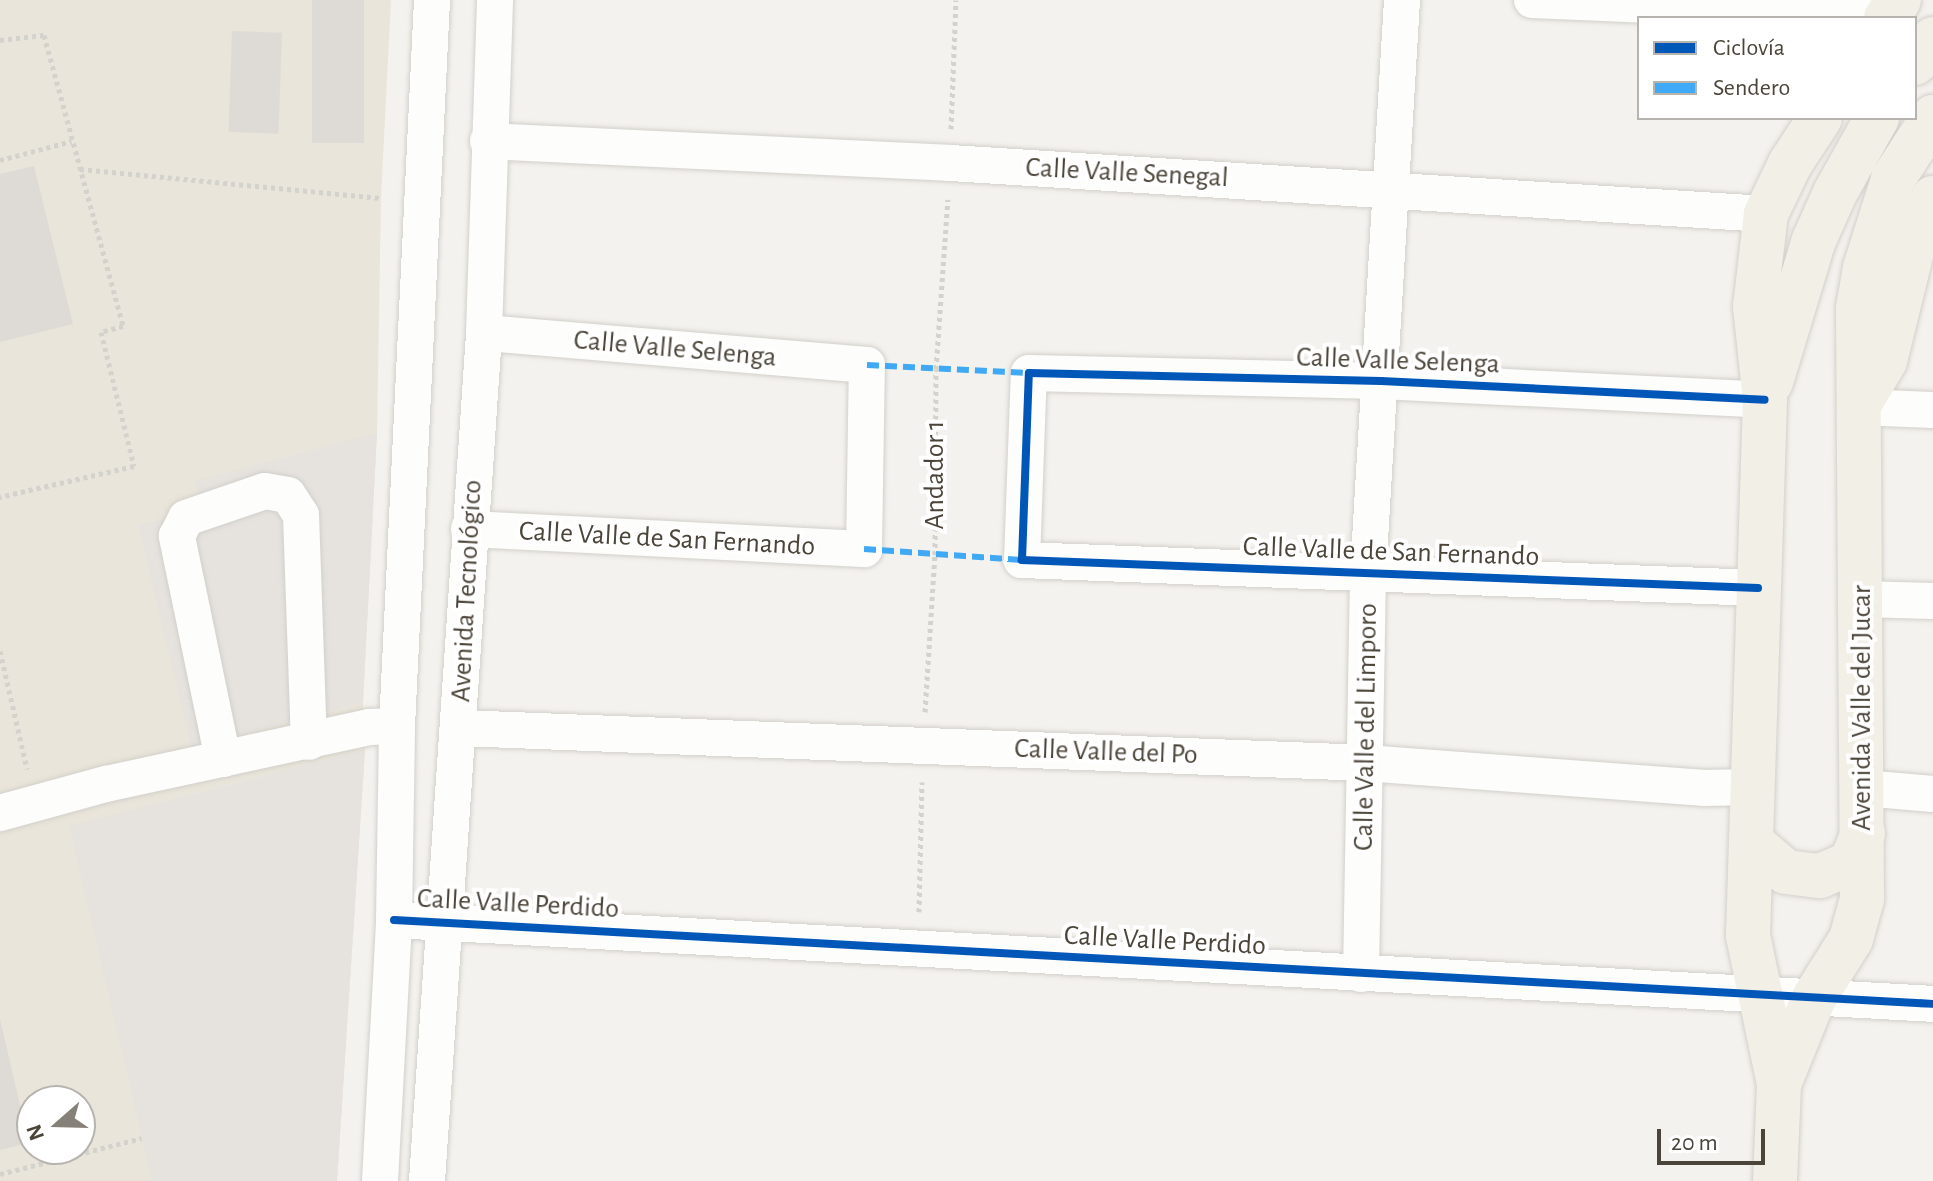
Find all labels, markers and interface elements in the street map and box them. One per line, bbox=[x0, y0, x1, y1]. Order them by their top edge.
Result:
legend bbox=[1637, 16, 1917, 120]
text: Ciclovía bbox=[1713, 36, 1785, 60]
text: Sendero bbox=[1713, 76, 1790, 100]
street label: Calle Valle Senegal bbox=[1025, 151, 1229, 195]
street label: Calle Valle Selenga bbox=[572, 323, 778, 375]
street label: Calle Valle Selenga bbox=[1296, 341, 1500, 381]
street label: Andador 1 bbox=[918, 420, 952, 530]
street label: Avenida Tecnológico bbox=[444, 479, 490, 703]
street label: Calle Valle de San Fernando bbox=[518, 514, 816, 564]
street label: Calle Valle de San Fernando bbox=[1242, 530, 1540, 574]
street label: Avenida Valle del Jucar bbox=[1845, 585, 1879, 831]
street label: Calle Valle del Limporo bbox=[1347, 603, 1385, 851]
street label: Calle Valle del Po bbox=[1014, 732, 1198, 772]
street label: Calle Valle Perdido bbox=[416, 882, 620, 926]
street label: Calle Valle Perdido bbox=[1063, 919, 1267, 963]
north arrow bbox=[16, 1085, 96, 1165]
scale bar bbox=[1661, 1113, 1769, 1163]
text: N bbox=[22, 1122, 48, 1143]
text: 20 m bbox=[1671, 1131, 1718, 1155]

